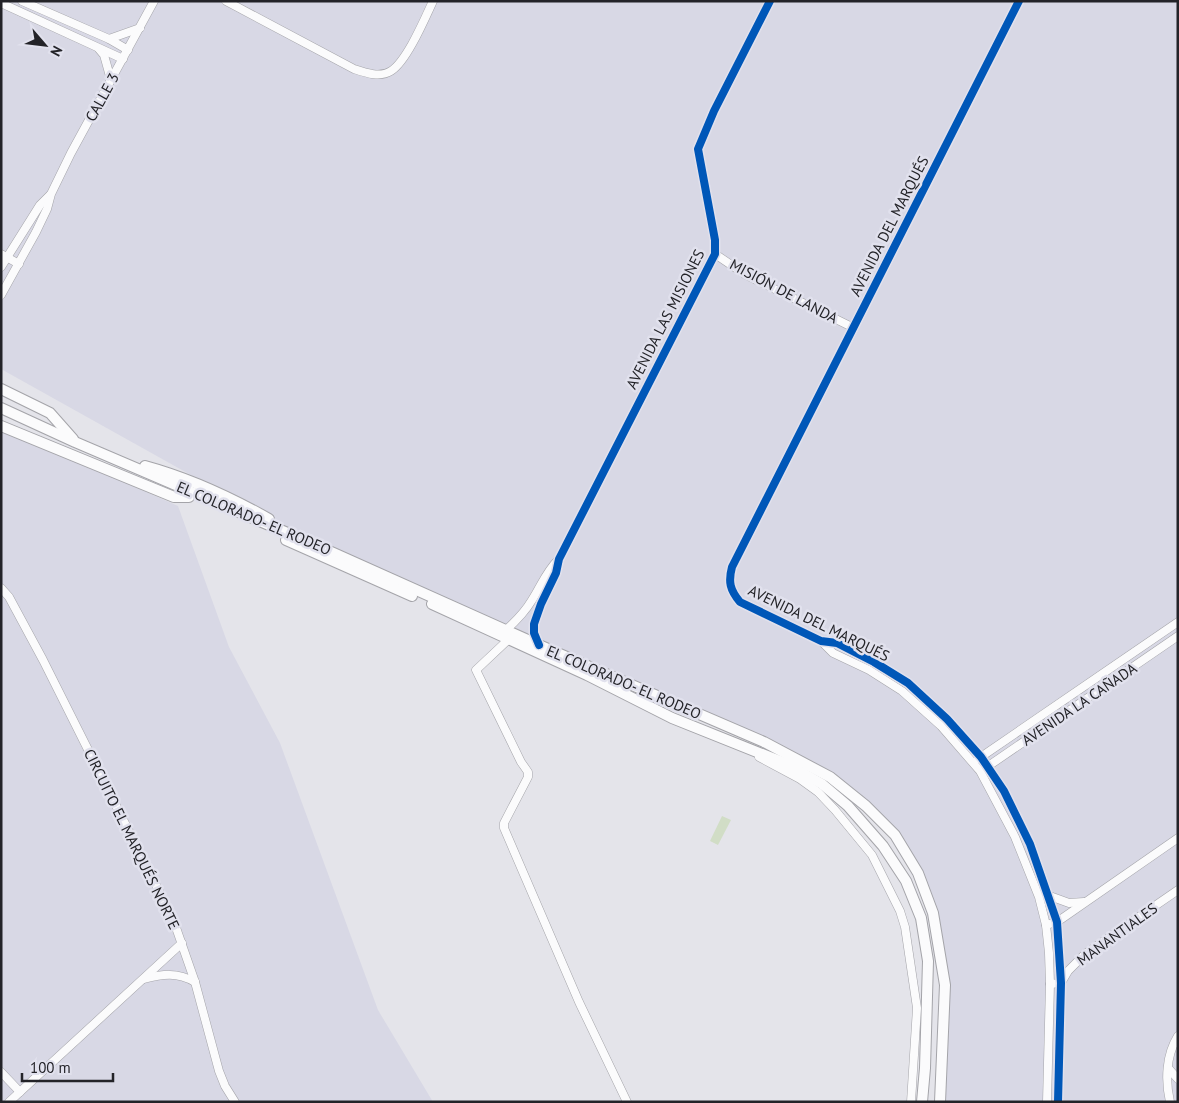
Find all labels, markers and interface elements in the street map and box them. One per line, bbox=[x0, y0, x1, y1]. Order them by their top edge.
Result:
north arrow bbox=[20, 20, 70, 70]
text: N bbox=[46, 43, 67, 59]
street label: CALLE 3 bbox=[81, 69, 123, 125]
street label: AVENIDA DEL MARQUÉS bbox=[845, 153, 933, 299]
street label: AVENIDA LAS MISIONES bbox=[622, 246, 708, 392]
street label: MISIÓN DE LANDA bbox=[727, 255, 842, 328]
street label: EL COLORADO- EL RODEO bbox=[174, 477, 334, 559]
street label: AVENIDA DEL MARQUÉS bbox=[745, 581, 893, 665]
street label: EL COLORADO- EL RODEO bbox=[544, 641, 704, 723]
street label: AVENIDA LA CAÑADA bbox=[1018, 658, 1140, 750]
street label: CIRCUITO EL MARQUÉS NORTE bbox=[80, 746, 184, 932]
street label: MANANTIALES bbox=[1073, 898, 1161, 970]
scale bar bbox=[22, 1050, 114, 1082]
text: 100 m bbox=[30, 1058, 71, 1077]

